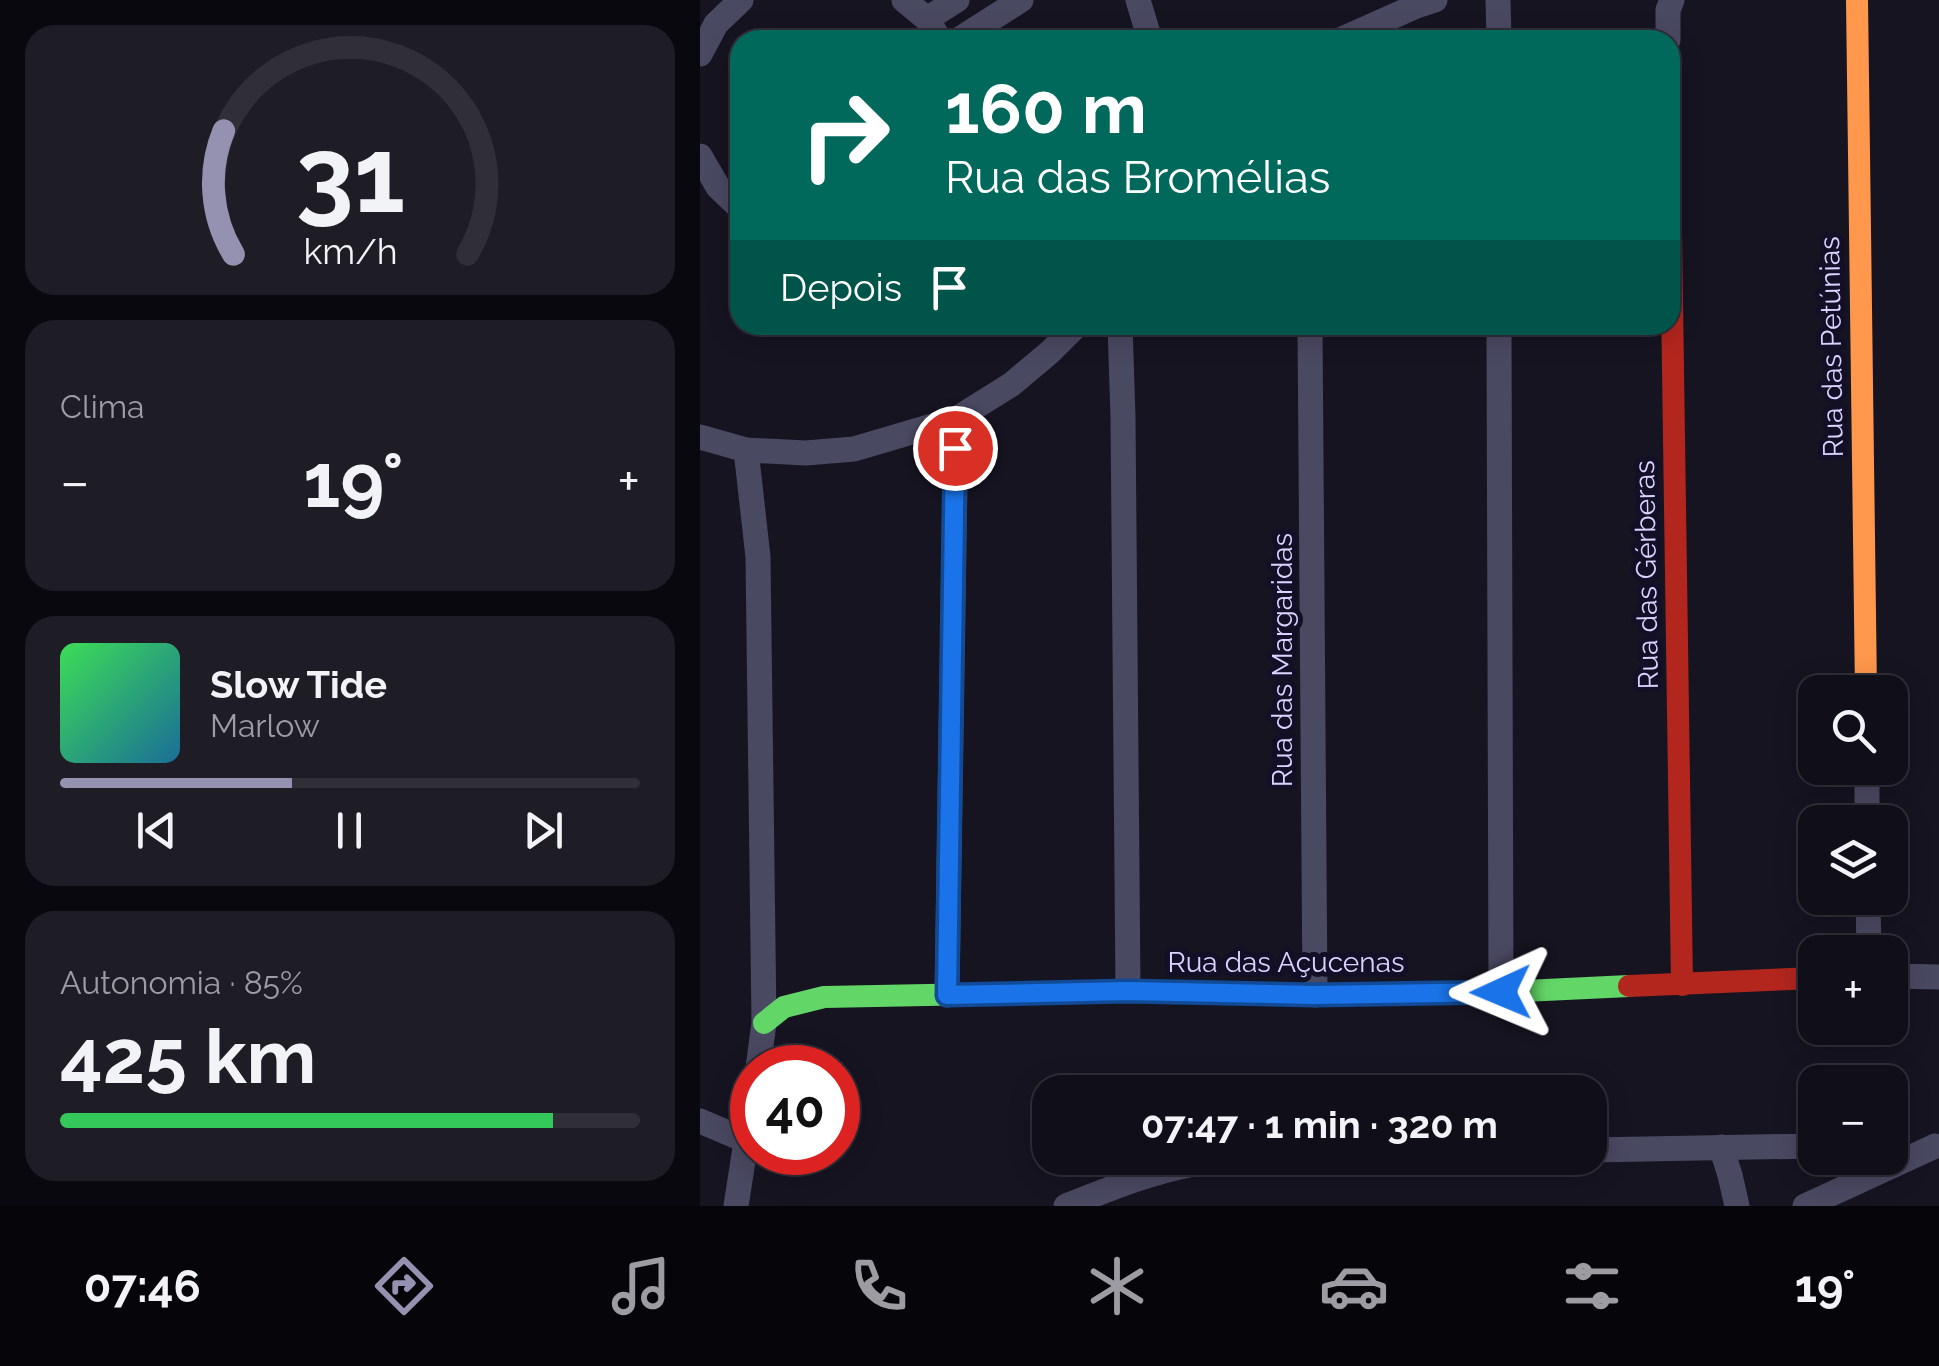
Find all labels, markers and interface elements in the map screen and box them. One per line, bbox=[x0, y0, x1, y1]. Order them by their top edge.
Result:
text: 160 m bbox=[945, 67, 1147, 149]
icon: right bbox=[780, 70, 910, 200]
text: 31 bbox=[295, 114, 405, 236]
text: Rua das Bromélias bbox=[945, 151, 1330, 204]
text: km/h bbox=[303, 230, 397, 272]
street label: Rua das Petúnias bbox=[1813, 236, 1850, 458]
icon: arrive bbox=[922, 260, 977, 315]
text: Depois bbox=[780, 265, 902, 310]
text: Clima bbox=[60, 388, 144, 425]
pin bbox=[913, 406, 998, 491]
icon: arrive bbox=[928, 421, 983, 476]
text: 19° bbox=[303, 436, 404, 525]
text: − bbox=[60, 449, 90, 514]
text: + bbox=[617, 449, 640, 514]
street label: Rua das Gérberas bbox=[1628, 460, 1665, 690]
street label: Rua das Margaridas bbox=[1266, 533, 1299, 787]
text: Slow Tide bbox=[210, 662, 387, 707]
map controls bbox=[1798, 675, 1908, 1175]
button: search bbox=[1798, 675, 1908, 785]
text: Marlow bbox=[210, 707, 320, 744]
icon: previous bbox=[129, 803, 184, 858]
icon: pause bbox=[322, 803, 377, 858]
icon: next bbox=[516, 803, 571, 858]
button: layers bbox=[1798, 805, 1908, 915]
button: + bbox=[1798, 935, 1908, 1045]
position arrow bbox=[1449, 940, 1553, 1044]
street label: Rua das Açucenas bbox=[1168, 946, 1404, 979]
text: Autonomia · 85% bbox=[60, 964, 303, 1001]
text: 425 km bbox=[60, 1012, 316, 1101]
speed limit sign: 40 bbox=[730, 1045, 860, 1175]
button: − bbox=[1798, 1065, 1908, 1175]
text: 07:47 · 1 min · 320 m bbox=[1141, 1102, 1498, 1147]
icon: directions bbox=[369, 1251, 439, 1321]
icon: music bbox=[606, 1251, 676, 1321]
icon: phone bbox=[844, 1251, 914, 1321]
icon: climate bbox=[1082, 1251, 1152, 1321]
icon: car bbox=[1319, 1251, 1389, 1321]
icon: filters bbox=[1557, 1251, 1627, 1321]
text: 07:46 bbox=[84, 1260, 201, 1313]
text: 19° bbox=[1795, 1260, 1855, 1313]

